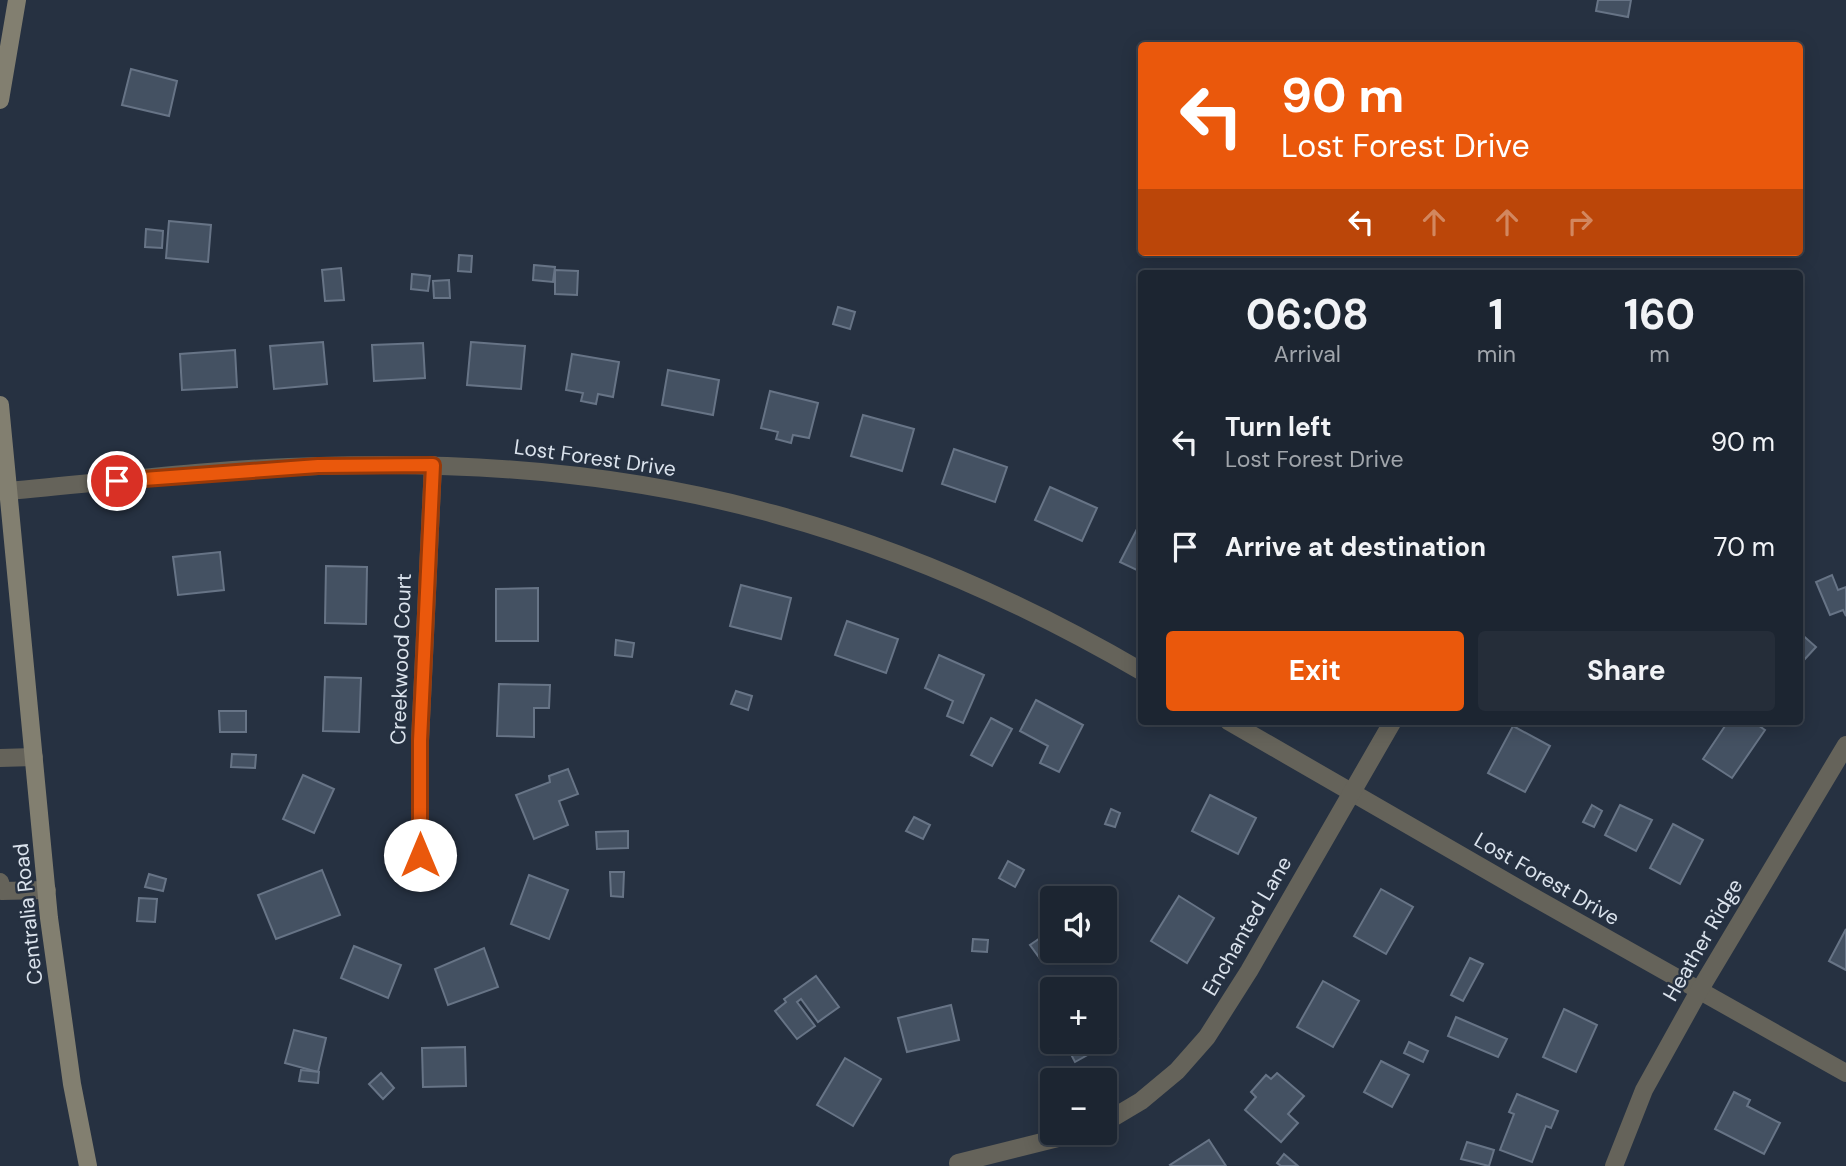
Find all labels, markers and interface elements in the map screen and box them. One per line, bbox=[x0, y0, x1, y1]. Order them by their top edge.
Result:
text: 90 m bbox=[1281, 63, 1404, 127]
icon: left bbox=[1166, 70, 1257, 161]
text: Lost Forest Drive bbox=[1281, 125, 1530, 167]
icon: left bbox=[1342, 203, 1380, 241]
icon: ahead bbox=[1415, 203, 1453, 241]
icon: ahead bbox=[1488, 203, 1526, 241]
icon: right bbox=[1561, 203, 1599, 241]
text: 06:08 bbox=[1246, 287, 1369, 342]
text: 1 bbox=[1489, 287, 1504, 342]
text: 160 bbox=[1624, 287, 1695, 342]
text: Arrival bbox=[1274, 339, 1341, 369]
text: min bbox=[1477, 339, 1516, 369]
text: m bbox=[1649, 339, 1670, 369]
text: Turn left bbox=[1225, 410, 1332, 444]
icon: left bbox=[1166, 423, 1204, 461]
text: 90 m bbox=[1711, 425, 1775, 459]
street label: Lost Forest Drive bbox=[512, 433, 678, 483]
text: Lost Forest Drive bbox=[1225, 444, 1404, 474]
pin bbox=[87, 451, 147, 511]
icon: arrive bbox=[98, 462, 136, 500]
icon: arrive bbox=[1166, 528, 1204, 566]
text: Arrive at destination bbox=[1225, 530, 1486, 564]
text: 70 m bbox=[1714, 530, 1775, 564]
street label: Creekwood Court bbox=[384, 573, 418, 745]
button: Exit bbox=[1166, 631, 1464, 711]
button: Share bbox=[1478, 631, 1775, 711]
position arrow bbox=[383, 818, 457, 892]
street label: Lost Forest Drive bbox=[1469, 826, 1625, 932]
street label: Centralia Road bbox=[7, 842, 49, 986]
street label: Enchanted Lane bbox=[1196, 851, 1298, 1001]
street label: Heather Ridge bbox=[1657, 874, 1749, 1006]
map controls bbox=[1040, 886, 1117, 1145]
button: sound bbox=[1040, 886, 1117, 963]
button: + bbox=[1040, 977, 1117, 1054]
button: − bbox=[1040, 1068, 1117, 1145]

